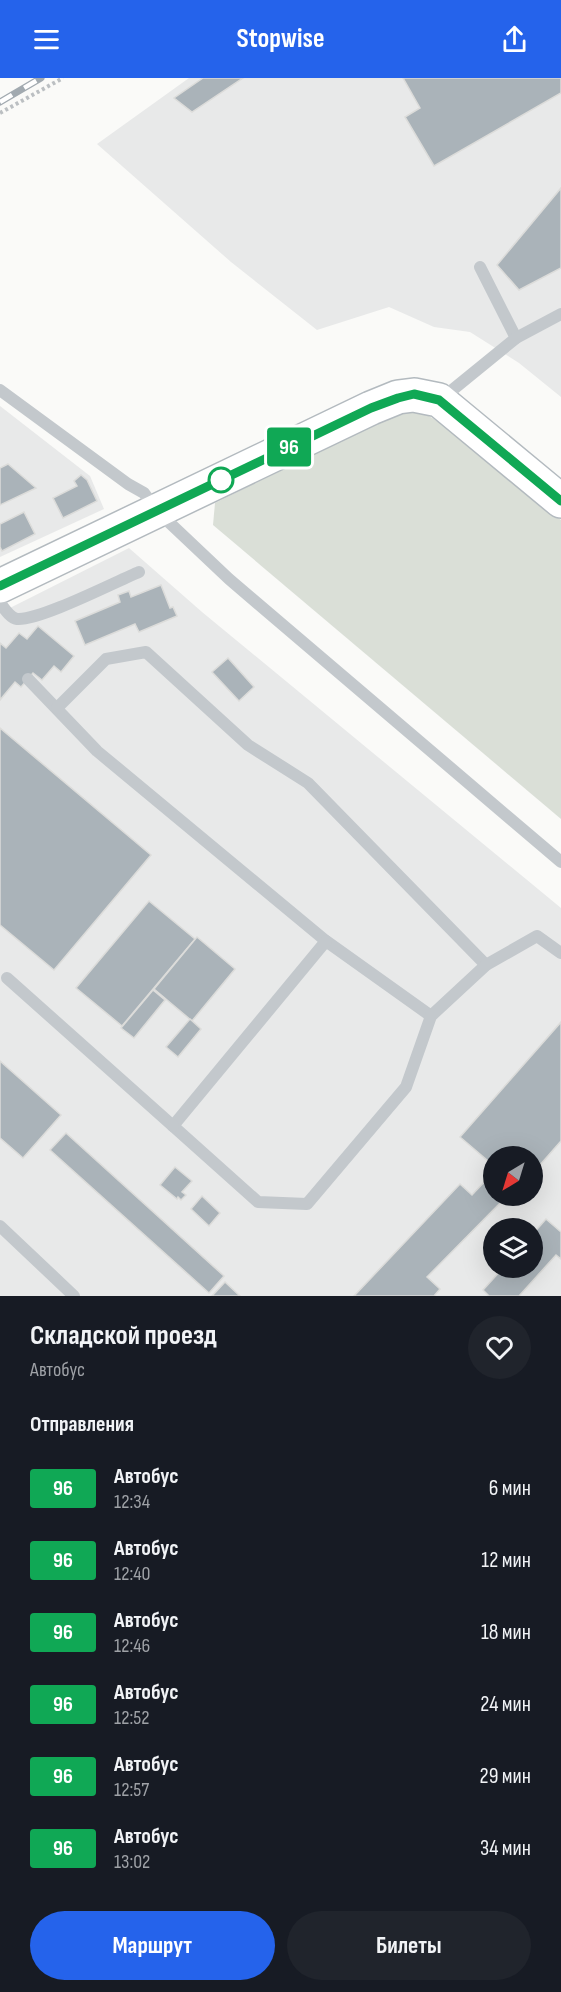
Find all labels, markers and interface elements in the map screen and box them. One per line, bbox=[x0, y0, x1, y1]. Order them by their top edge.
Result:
icon: menu bbox=[30, 23, 63, 56]
text: Stopwise bbox=[237, 23, 324, 55]
icon: share bbox=[498, 23, 531, 56]
line badge: 96 bbox=[262, 428, 316, 466]
text: 96 bbox=[279, 435, 299, 460]
unlabelled marker bbox=[208, 467, 234, 493]
north arrow bbox=[483, 1146, 543, 1206]
map controls bbox=[483, 1146, 543, 1278]
button: layers bbox=[483, 1218, 543, 1278]
button: heart bbox=[468, 1316, 531, 1379]
text: Складской проезд bbox=[30, 1319, 217, 1352]
text: Автобус bbox=[30, 1358, 85, 1382]
text: Отправления bbox=[30, 1411, 134, 1438]
text: Автобус bbox=[114, 1463, 179, 1490]
text: 6 мин bbox=[489, 1475, 531, 1502]
text: 96 bbox=[53, 1476, 73, 1501]
text: 12:34 bbox=[114, 1490, 150, 1514]
text: Автобус bbox=[114, 1535, 179, 1562]
text: 12 мин bbox=[481, 1547, 531, 1574]
text: 96 bbox=[53, 1548, 73, 1573]
text: 12:40 bbox=[114, 1562, 151, 1586]
text: Автобус bbox=[114, 1607, 179, 1634]
text: 18 мин bbox=[481, 1619, 531, 1646]
text: 96 bbox=[53, 1620, 73, 1645]
text: 12:46 bbox=[114, 1634, 150, 1658]
text: Автобус bbox=[114, 1679, 179, 1706]
text: 24 мин bbox=[480, 1691, 531, 1718]
text: 96 bbox=[53, 1692, 73, 1717]
text: 12:52 bbox=[114, 1706, 150, 1730]
text: Автобус bbox=[114, 1751, 179, 1778]
text: 29 мин bbox=[480, 1763, 531, 1790]
text: 96 bbox=[53, 1764, 73, 1789]
text: 12:57 bbox=[114, 1778, 149, 1802]
text: Автобус bbox=[114, 1823, 179, 1850]
text: 34 мин bbox=[480, 1835, 531, 1862]
text: 96 bbox=[53, 1836, 73, 1861]
text: 13:02 bbox=[114, 1850, 150, 1874]
button: Маршрут bbox=[30, 1911, 275, 1980]
button: Билеты bbox=[287, 1911, 531, 1980]

